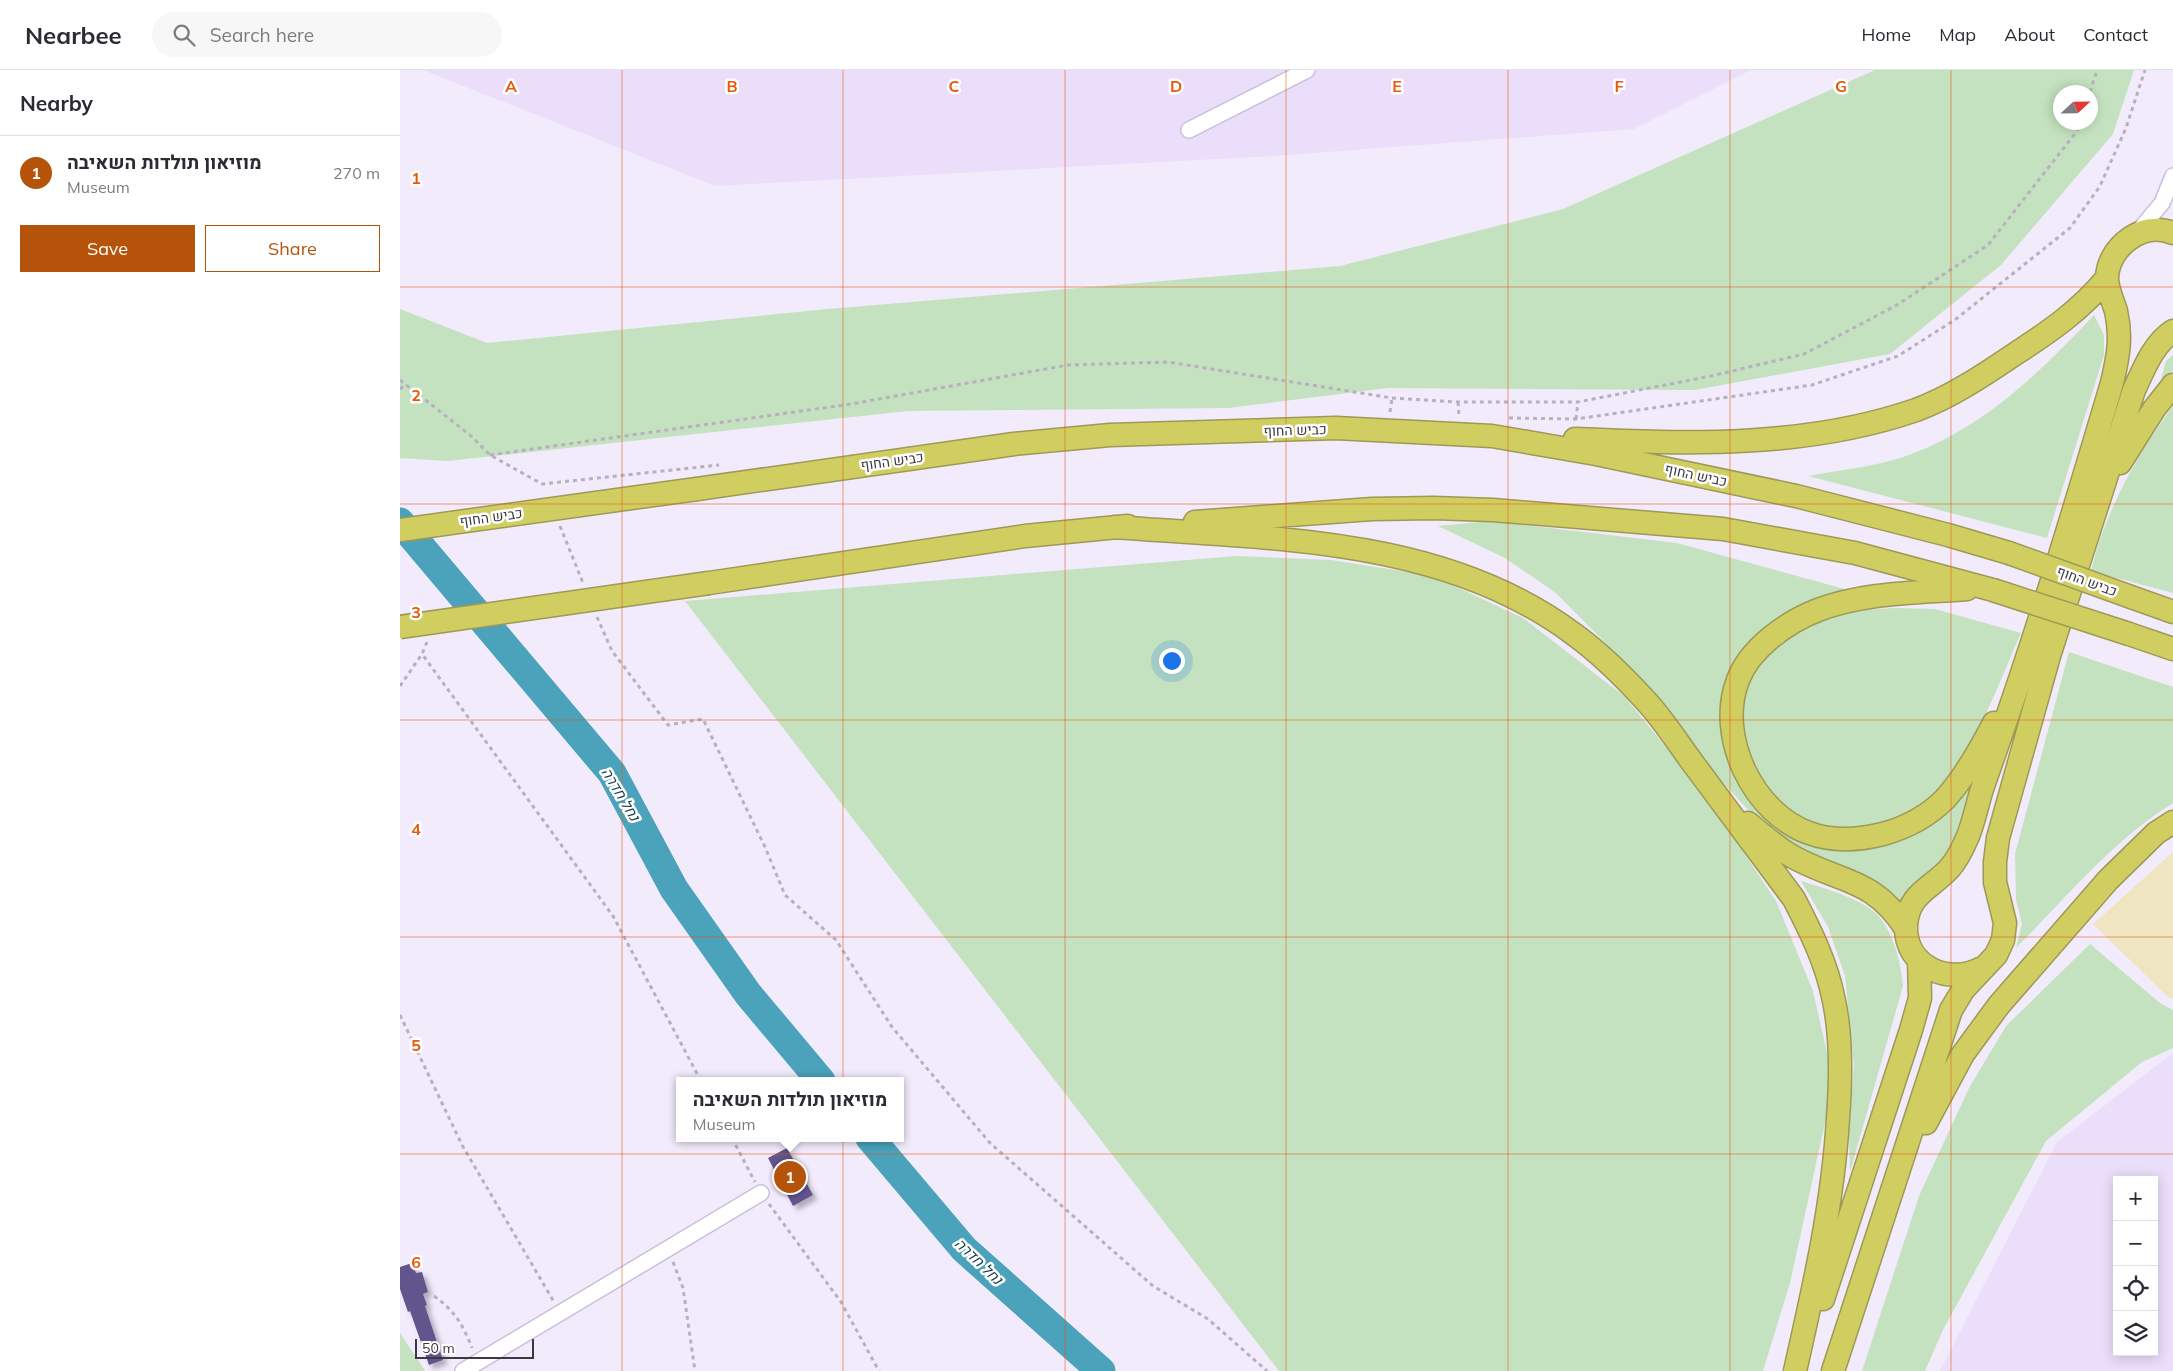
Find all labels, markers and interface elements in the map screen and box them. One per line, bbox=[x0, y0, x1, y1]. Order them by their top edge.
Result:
search box bbox=[152, 12, 502, 57]
text: Nearbee bbox=[25, 20, 122, 50]
icon: search bbox=[170, 21, 198, 49]
text: Search here bbox=[210, 23, 314, 47]
text: Home bbox=[1861, 23, 1911, 46]
text: Map bbox=[1939, 23, 1976, 46]
text: About bbox=[2004, 23, 2055, 46]
text: Contact bbox=[2083, 23, 2148, 46]
text: A bbox=[505, 76, 517, 96]
text: B bbox=[726, 76, 738, 96]
text: C bbox=[949, 76, 960, 96]
text: D bbox=[1170, 76, 1182, 96]
text: E bbox=[1392, 76, 1402, 96]
text: F bbox=[1614, 76, 1624, 96]
text: G bbox=[1835, 76, 1847, 96]
north arrow bbox=[2053, 85, 2098, 130]
text: Nearby bbox=[20, 90, 93, 116]
text: מוזיאון תולדות השאיבה bbox=[67, 150, 262, 174]
text: 1 bbox=[31, 163, 41, 183]
text: 270 m bbox=[333, 163, 380, 183]
text: 1 bbox=[411, 168, 421, 188]
text: Museum bbox=[67, 177, 130, 197]
button: Save bbox=[20, 225, 195, 272]
button: Share bbox=[205, 225, 380, 272]
text: 2 bbox=[411, 385, 421, 405]
street label: כביש החוף bbox=[1263, 420, 1327, 440]
street label: כביש החוף bbox=[860, 448, 924, 474]
street label: כביש החוף bbox=[1663, 460, 1729, 490]
street label: כביש החוף bbox=[459, 504, 523, 530]
street label: כביש החוף bbox=[2054, 562, 2120, 600]
text: 3 bbox=[411, 602, 421, 622]
your location bbox=[1159, 648, 1185, 674]
water label: נחל חדרה bbox=[598, 764, 645, 826]
text: 4 bbox=[411, 819, 421, 839]
text: 5 bbox=[411, 1035, 421, 1055]
popup bbox=[676, 1077, 904, 1142]
text: מוזיאון תולדות השאיבה bbox=[693, 1087, 887, 1111]
text: Museum bbox=[693, 1114, 756, 1134]
pin: 1 bbox=[774, 1158, 806, 1196]
map controls bbox=[2113, 1176, 2158, 1356]
button: + bbox=[2113, 1176, 2158, 1221]
button: − bbox=[2113, 1221, 2158, 1266]
water label: נחל חדרה bbox=[951, 1234, 1008, 1289]
text: 6 bbox=[411, 1252, 421, 1272]
button: locate bbox=[2113, 1266, 2158, 1311]
button: layers bbox=[2113, 1311, 2158, 1356]
scale bar bbox=[415, 1336, 534, 1359]
text: 50 m bbox=[422, 1339, 455, 1357]

